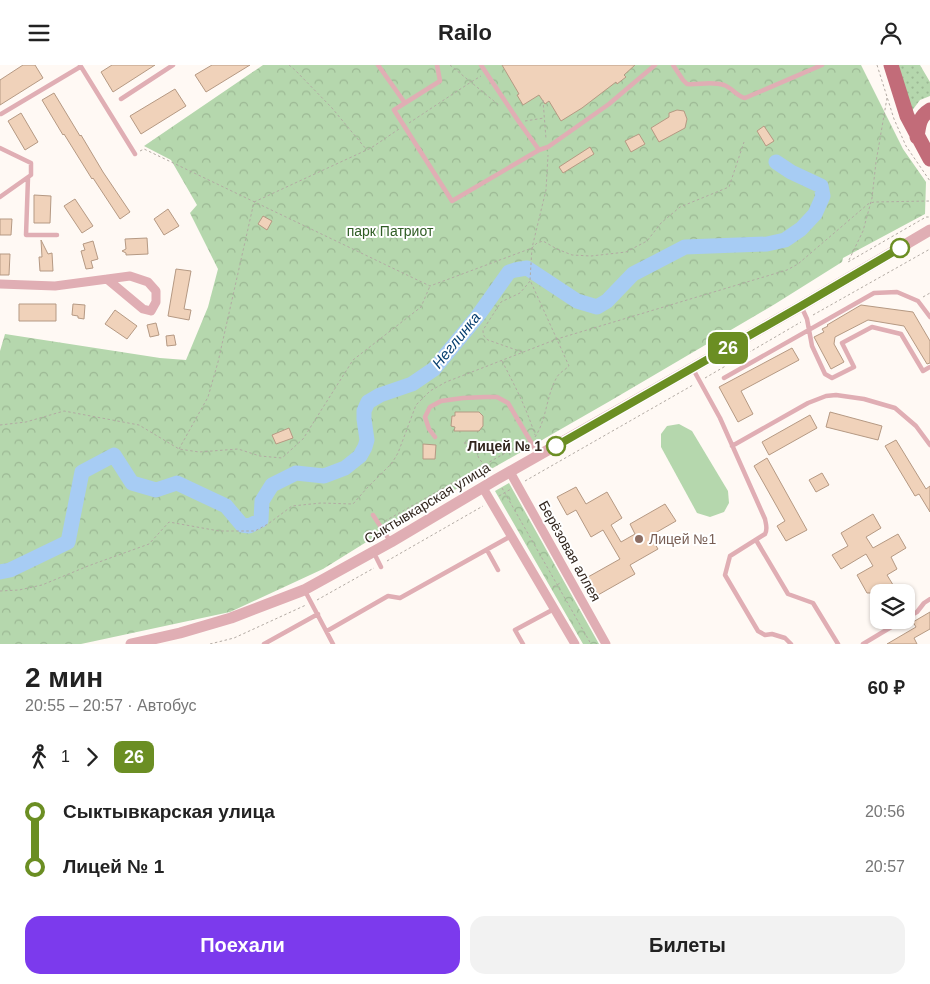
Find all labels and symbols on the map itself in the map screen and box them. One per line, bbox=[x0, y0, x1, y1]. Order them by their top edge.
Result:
park label: парк Патриот bbox=[347, 223, 434, 239]
unlabelled marker bbox=[890, 238, 910, 258]
water label: Неглинка bbox=[428, 309, 484, 371]
line badge: 26 bbox=[706, 332, 750, 364]
marker: Лицей № 1 bbox=[546, 436, 566, 456]
place label: Лицей № 1 bbox=[467, 438, 542, 454]
street label: Сыктывкарская улица bbox=[361, 459, 493, 547]
street label: Берёзовая аллея bbox=[536, 498, 604, 604]
place label: Лицей №1 bbox=[649, 531, 716, 547]
marker: Лицей №1 bbox=[633, 533, 645, 545]

